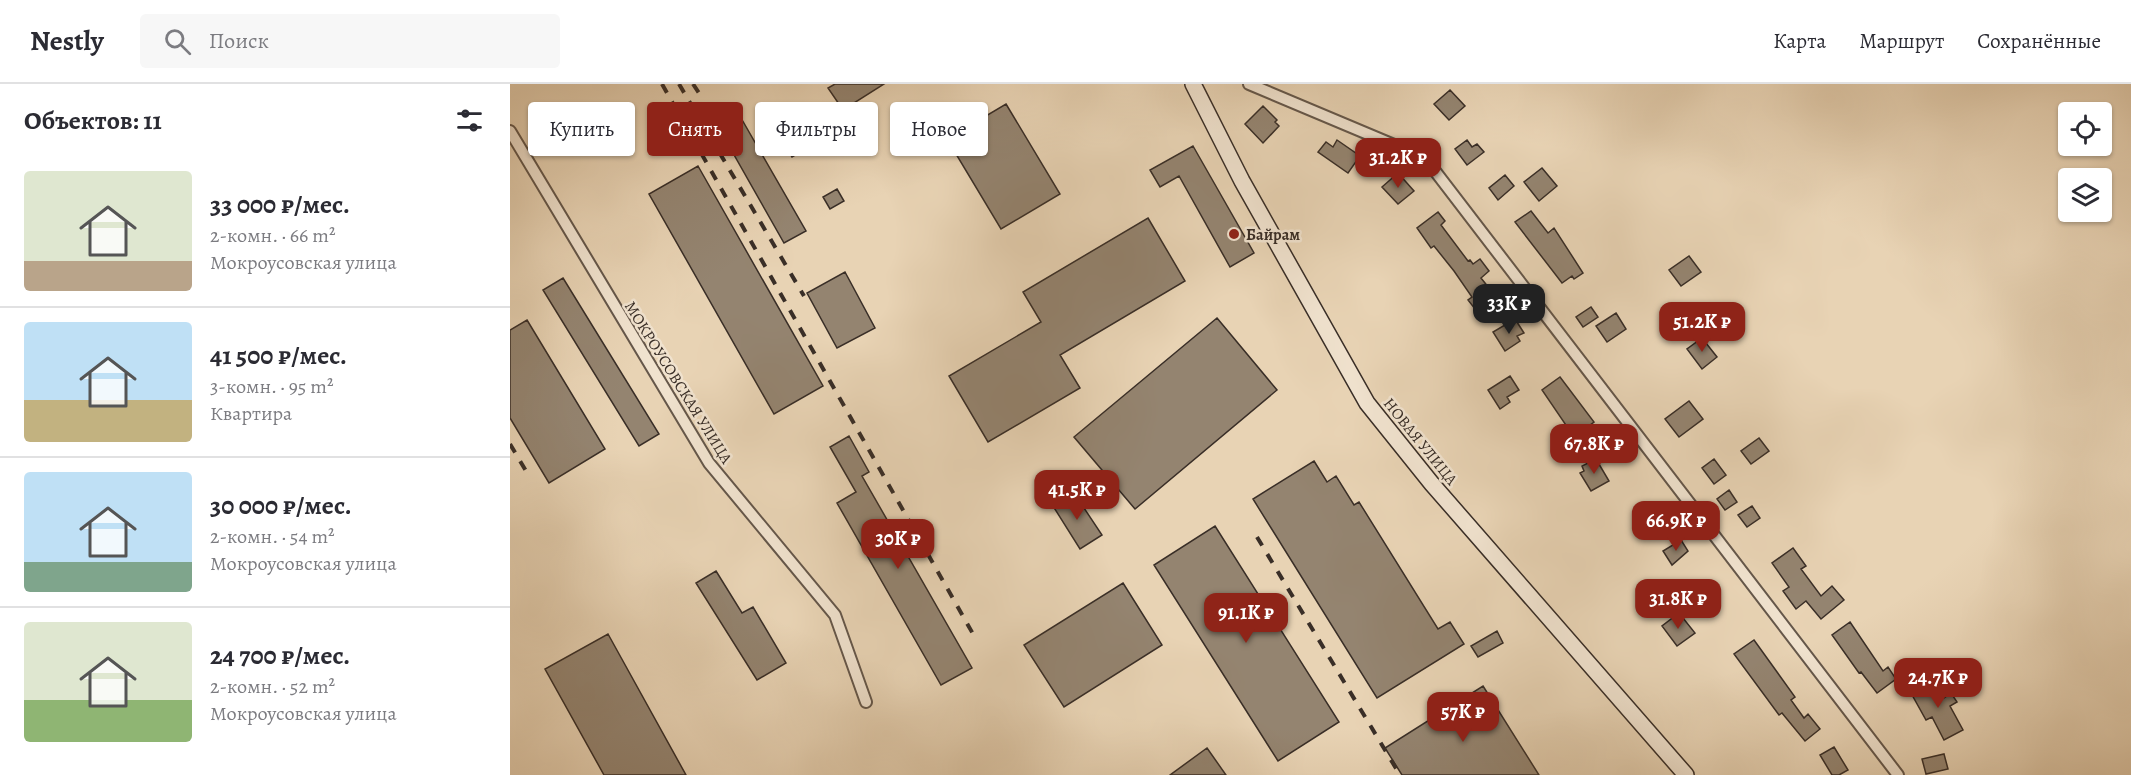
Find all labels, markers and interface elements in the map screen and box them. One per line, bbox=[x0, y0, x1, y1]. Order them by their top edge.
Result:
search box bbox=[140, 14, 560, 68]
text: Nestly bbox=[30, 22, 104, 60]
icon: search bbox=[161, 25, 194, 58]
text: Поиск bbox=[209, 26, 269, 56]
text: Карта bbox=[1773, 27, 1826, 55]
text: Маршрут bbox=[1859, 27, 1944, 55]
text: Сохранённые bbox=[1977, 27, 2101, 55]
chip: Купить bbox=[528, 102, 635, 156]
chip: Снять bbox=[647, 102, 743, 156]
chip: Фильтры bbox=[755, 102, 878, 156]
chip: Новое bbox=[890, 102, 988, 156]
map controls bbox=[2058, 102, 2112, 222]
button: locate bbox=[2058, 102, 2112, 156]
text: Объектов: 11 bbox=[24, 103, 162, 138]
icon: filters bbox=[453, 104, 486, 137]
pin: 31.2K ₽ bbox=[1343, 138, 1453, 189]
text: 31.2K ₽ bbox=[1369, 144, 1427, 171]
button: layers bbox=[2058, 168, 2112, 222]
text: 33 000 ₽/мес. bbox=[210, 187, 350, 222]
icon: home bbox=[72, 195, 144, 267]
text: 2-комн. · 66 m² bbox=[210, 222, 335, 249]
place label: Байрам bbox=[1246, 224, 1300, 246]
marker: Байрам bbox=[1227, 227, 1241, 241]
text: Мокроусовская улица bbox=[210, 249, 397, 276]
pin: 33K ₽ bbox=[1467, 284, 1551, 335]
text: 33K ₽ bbox=[1487, 290, 1531, 317]
street label: МОКРОУСОВСКАЯ УЛИЦА bbox=[619, 297, 738, 469]
pin: 51.2K ₽ bbox=[1647, 302, 1757, 353]
text: 51.2K ₽ bbox=[1673, 308, 1731, 335]
text: 41 500 ₽/мес. bbox=[210, 338, 347, 373]
icon: home bbox=[72, 346, 144, 418]
text: 3-комн. · 95 m² bbox=[210, 373, 334, 400]
street label: НОВАЯ УЛИЦА bbox=[1378, 393, 1463, 491]
text: Квартира bbox=[210, 400, 292, 427]
pin: 67.8K ₽ bbox=[1539, 424, 1649, 475]
text: 67.8K ₽ bbox=[1564, 430, 1624, 457]
pin: 41.5K ₽ bbox=[1022, 470, 1132, 521]
text: 41.5K ₽ bbox=[1048, 476, 1106, 503]
text: 30 000 ₽/мес. bbox=[210, 488, 352, 523]
icon: home bbox=[72, 496, 144, 568]
pin: 66.9K ₽ bbox=[1621, 501, 1731, 552]
text: 66.9K ₽ bbox=[1646, 507, 1706, 534]
pin: 30K ₽ bbox=[856, 519, 940, 570]
text: 2-комн. · 54 m² bbox=[210, 523, 335, 550]
text: 30K ₽ bbox=[875, 525, 921, 552]
text: Мокроусовская улица bbox=[210, 550, 397, 577]
pin: 31.8K ₽ bbox=[1623, 579, 1733, 630]
text: 31.8K ₽ bbox=[1649, 585, 1707, 612]
pin: 91.1K ₽ bbox=[1191, 593, 1301, 644]
text: 91.1K ₽ bbox=[1218, 599, 1274, 626]
text: 24 700 ₽/мес. bbox=[210, 638, 350, 673]
icon: home bbox=[72, 646, 144, 718]
pin: 24.7K ₽ bbox=[1883, 658, 1993, 709]
text: 24.7K ₽ bbox=[1908, 664, 1968, 691]
text: 2-комн. · 52 m² bbox=[210, 673, 335, 700]
pin: 57K ₽ bbox=[1421, 692, 1505, 743]
text: 57K ₽ bbox=[1441, 698, 1485, 725]
text: Мокроусовская улица bbox=[210, 700, 397, 727]

